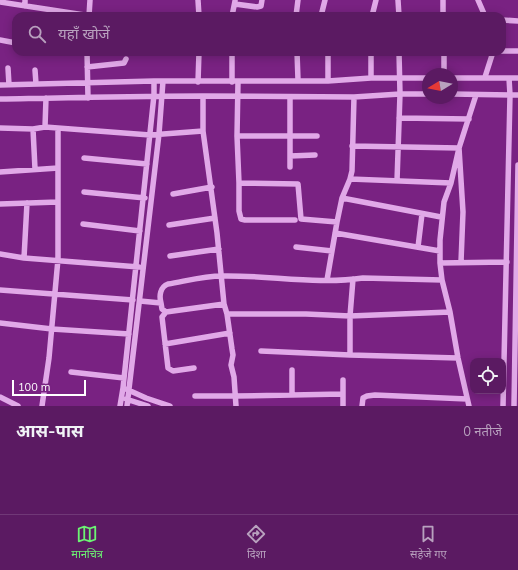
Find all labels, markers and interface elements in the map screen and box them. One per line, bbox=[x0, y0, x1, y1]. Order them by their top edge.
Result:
search box bbox=[12, 12, 506, 56]
icon: search bbox=[26, 23, 48, 45]
text: यहाँ खोजें bbox=[58, 24, 110, 43]
north arrow bbox=[422, 68, 458, 104]
map controls bbox=[470, 358, 506, 394]
button: locate bbox=[470, 358, 506, 394]
scale bar bbox=[12, 378, 86, 397]
text: 100 m bbox=[18, 380, 50, 394]
text: आस-पास bbox=[16, 420, 83, 441]
text: 0 नतीजे bbox=[463, 423, 502, 439]
tab: मानचित्र bbox=[71, 523, 103, 562]
tab: दिशा bbox=[245, 523, 267, 562]
tab: सहेजे गए bbox=[410, 523, 447, 562]

